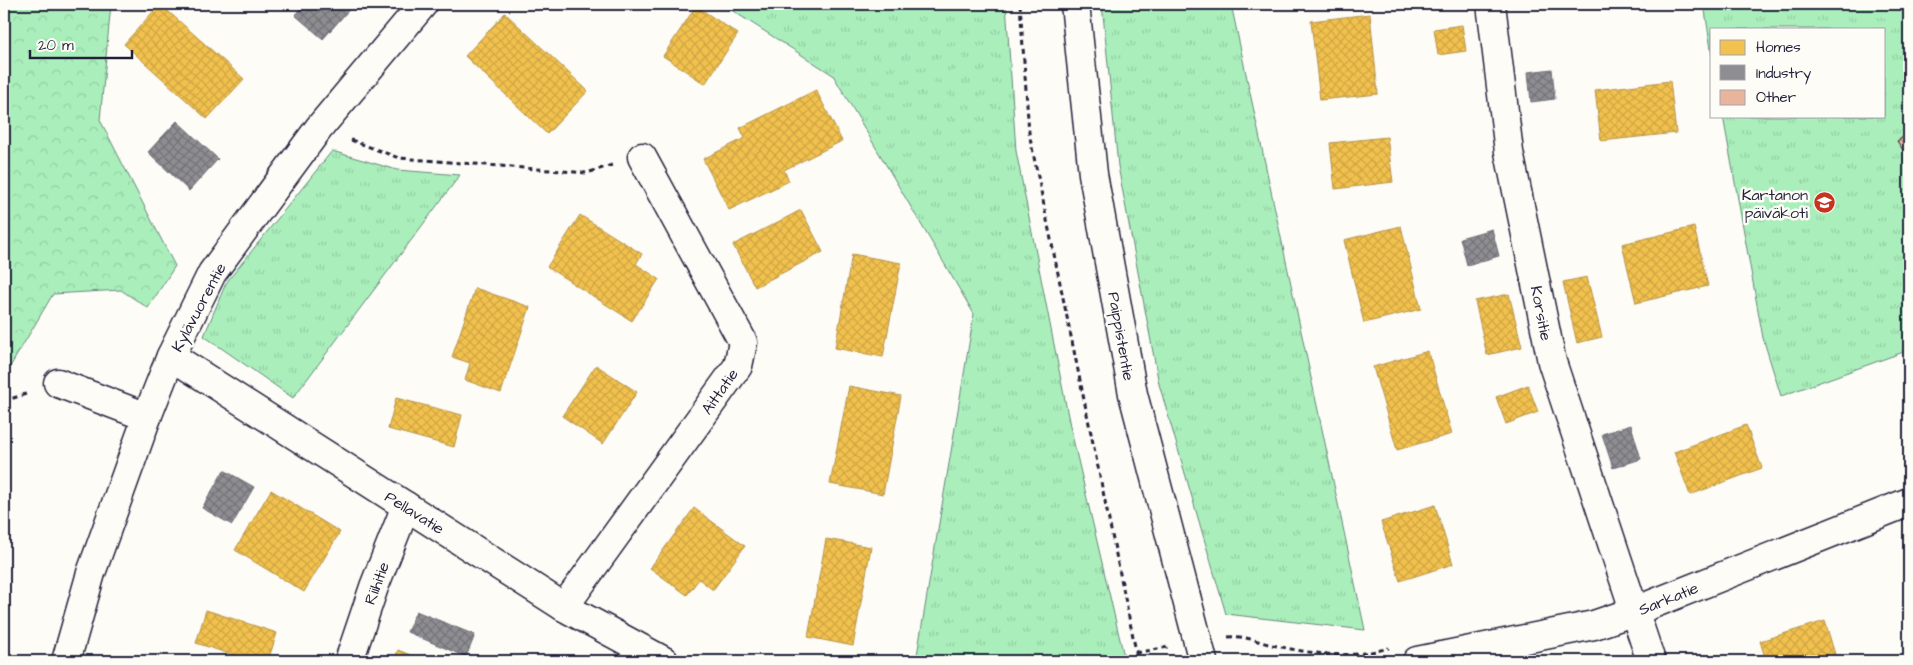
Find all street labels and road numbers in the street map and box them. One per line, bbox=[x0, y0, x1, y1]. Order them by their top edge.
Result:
street label: Kylävuorentie bbox=[166, 259, 233, 356]
street label: Korsitie bbox=[1525, 284, 1557, 343]
street label: Paippistentie bbox=[1102, 290, 1140, 383]
street label: Aittatie bbox=[696, 364, 744, 419]
street label: Pellavatie bbox=[381, 486, 449, 540]
street label: Riihitie bbox=[359, 559, 395, 608]
street label: Sarkatie bbox=[1635, 577, 1702, 621]

